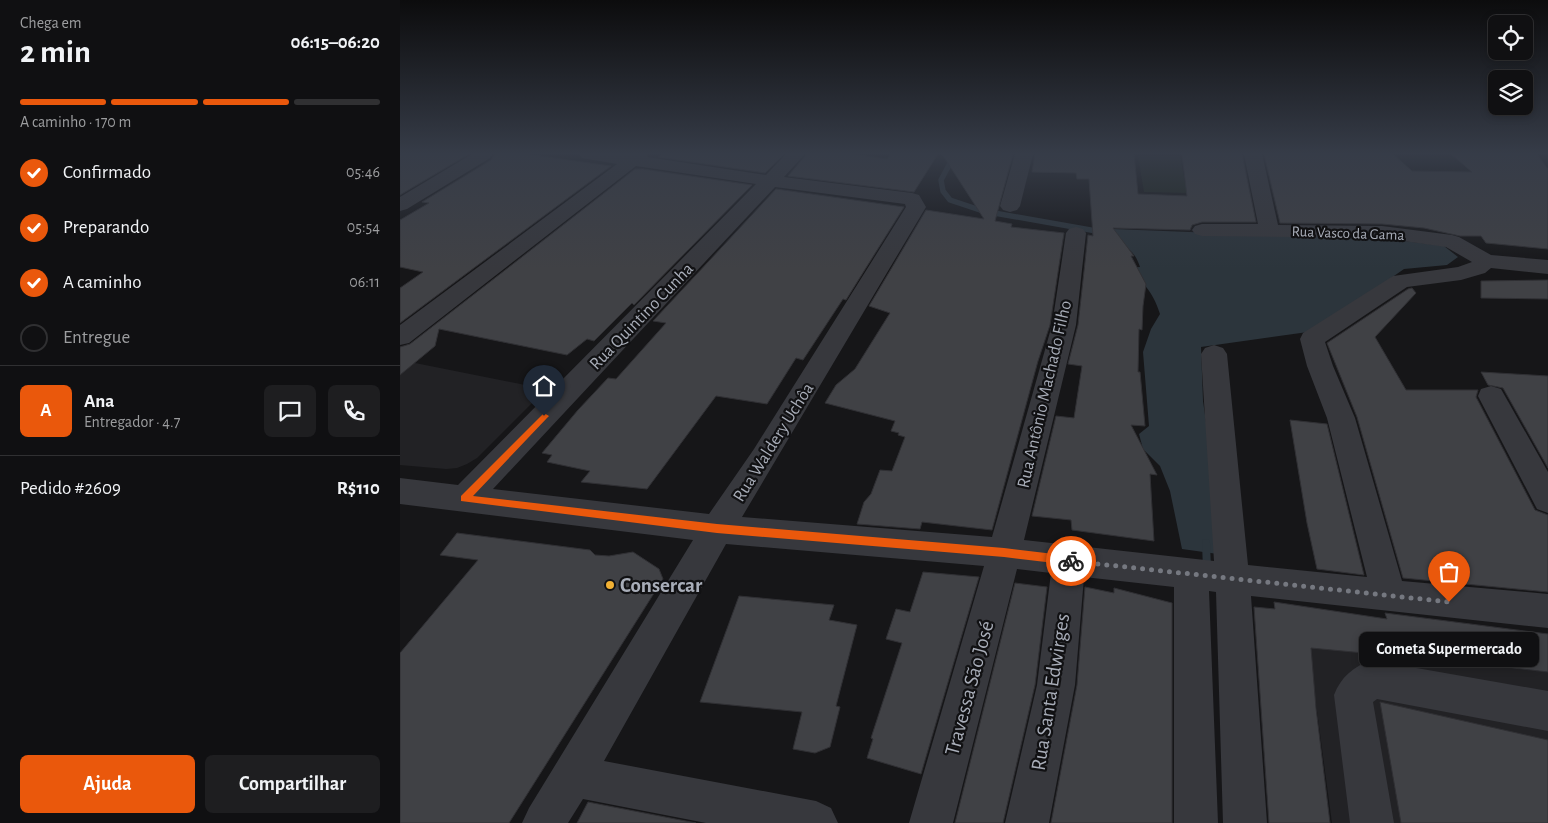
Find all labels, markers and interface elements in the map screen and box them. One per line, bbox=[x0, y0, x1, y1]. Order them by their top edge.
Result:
text: Chega em bbox=[20, 15, 82, 31]
map controls bbox=[1488, 15, 1533, 115]
button: locate bbox=[1488, 15, 1533, 60]
text: 06:15–06:20 bbox=[290, 33, 380, 52]
text: 2 min bbox=[20, 36, 91, 68]
button: layers bbox=[1488, 70, 1533, 115]
text: A caminho · 170 m bbox=[20, 114, 131, 130]
icon: check bbox=[20, 159, 48, 187]
text: Confirmado bbox=[63, 163, 151, 182]
text: 05:46 bbox=[346, 164, 380, 180]
icon: check bbox=[20, 214, 48, 242]
text: Preparando bbox=[63, 218, 149, 237]
text: 05:54 bbox=[347, 219, 380, 235]
street label: Rua Vasco da Gama bbox=[1291, 224, 1405, 243]
street label: Rua Quintino Cunha bbox=[586, 260, 697, 374]
icon: check bbox=[20, 269, 48, 297]
text: A caminho bbox=[63, 273, 142, 292]
text: 06:11 bbox=[349, 274, 380, 290]
street label: Rua Antônio Machado Filho bbox=[1015, 298, 1075, 490]
text: Entregue bbox=[63, 328, 130, 347]
pin bbox=[523, 365, 565, 416]
icon: home bbox=[530, 372, 558, 400]
street label: Rua Waldery Uchôa bbox=[730, 380, 818, 505]
button: chat bbox=[264, 385, 316, 437]
button: phone bbox=[328, 385, 380, 437]
text: Ana bbox=[84, 392, 114, 411]
text: A bbox=[40, 401, 52, 420]
text: Entregador · 4.7 bbox=[84, 414, 180, 430]
text: Pedido #2609 bbox=[20, 479, 121, 498]
text: R$110 bbox=[337, 479, 380, 498]
courier bbox=[1046, 536, 1096, 586]
icon: bike bbox=[1057, 547, 1085, 575]
pin bbox=[1428, 551, 1470, 602]
icon: bag bbox=[1435, 558, 1463, 586]
place label: Consercar bbox=[620, 575, 703, 596]
marker: Consercar bbox=[604, 579, 616, 591]
street label: Rua Santa Edwirges bbox=[1028, 612, 1073, 772]
street label: Travessa São José bbox=[941, 618, 998, 758]
callout: Cometa Supermercado bbox=[1359, 632, 1539, 667]
text: Cometa Supermercado bbox=[1376, 641, 1522, 657]
button: Ajuda bbox=[20, 755, 195, 813]
button: Compartilhar bbox=[205, 755, 380, 813]

